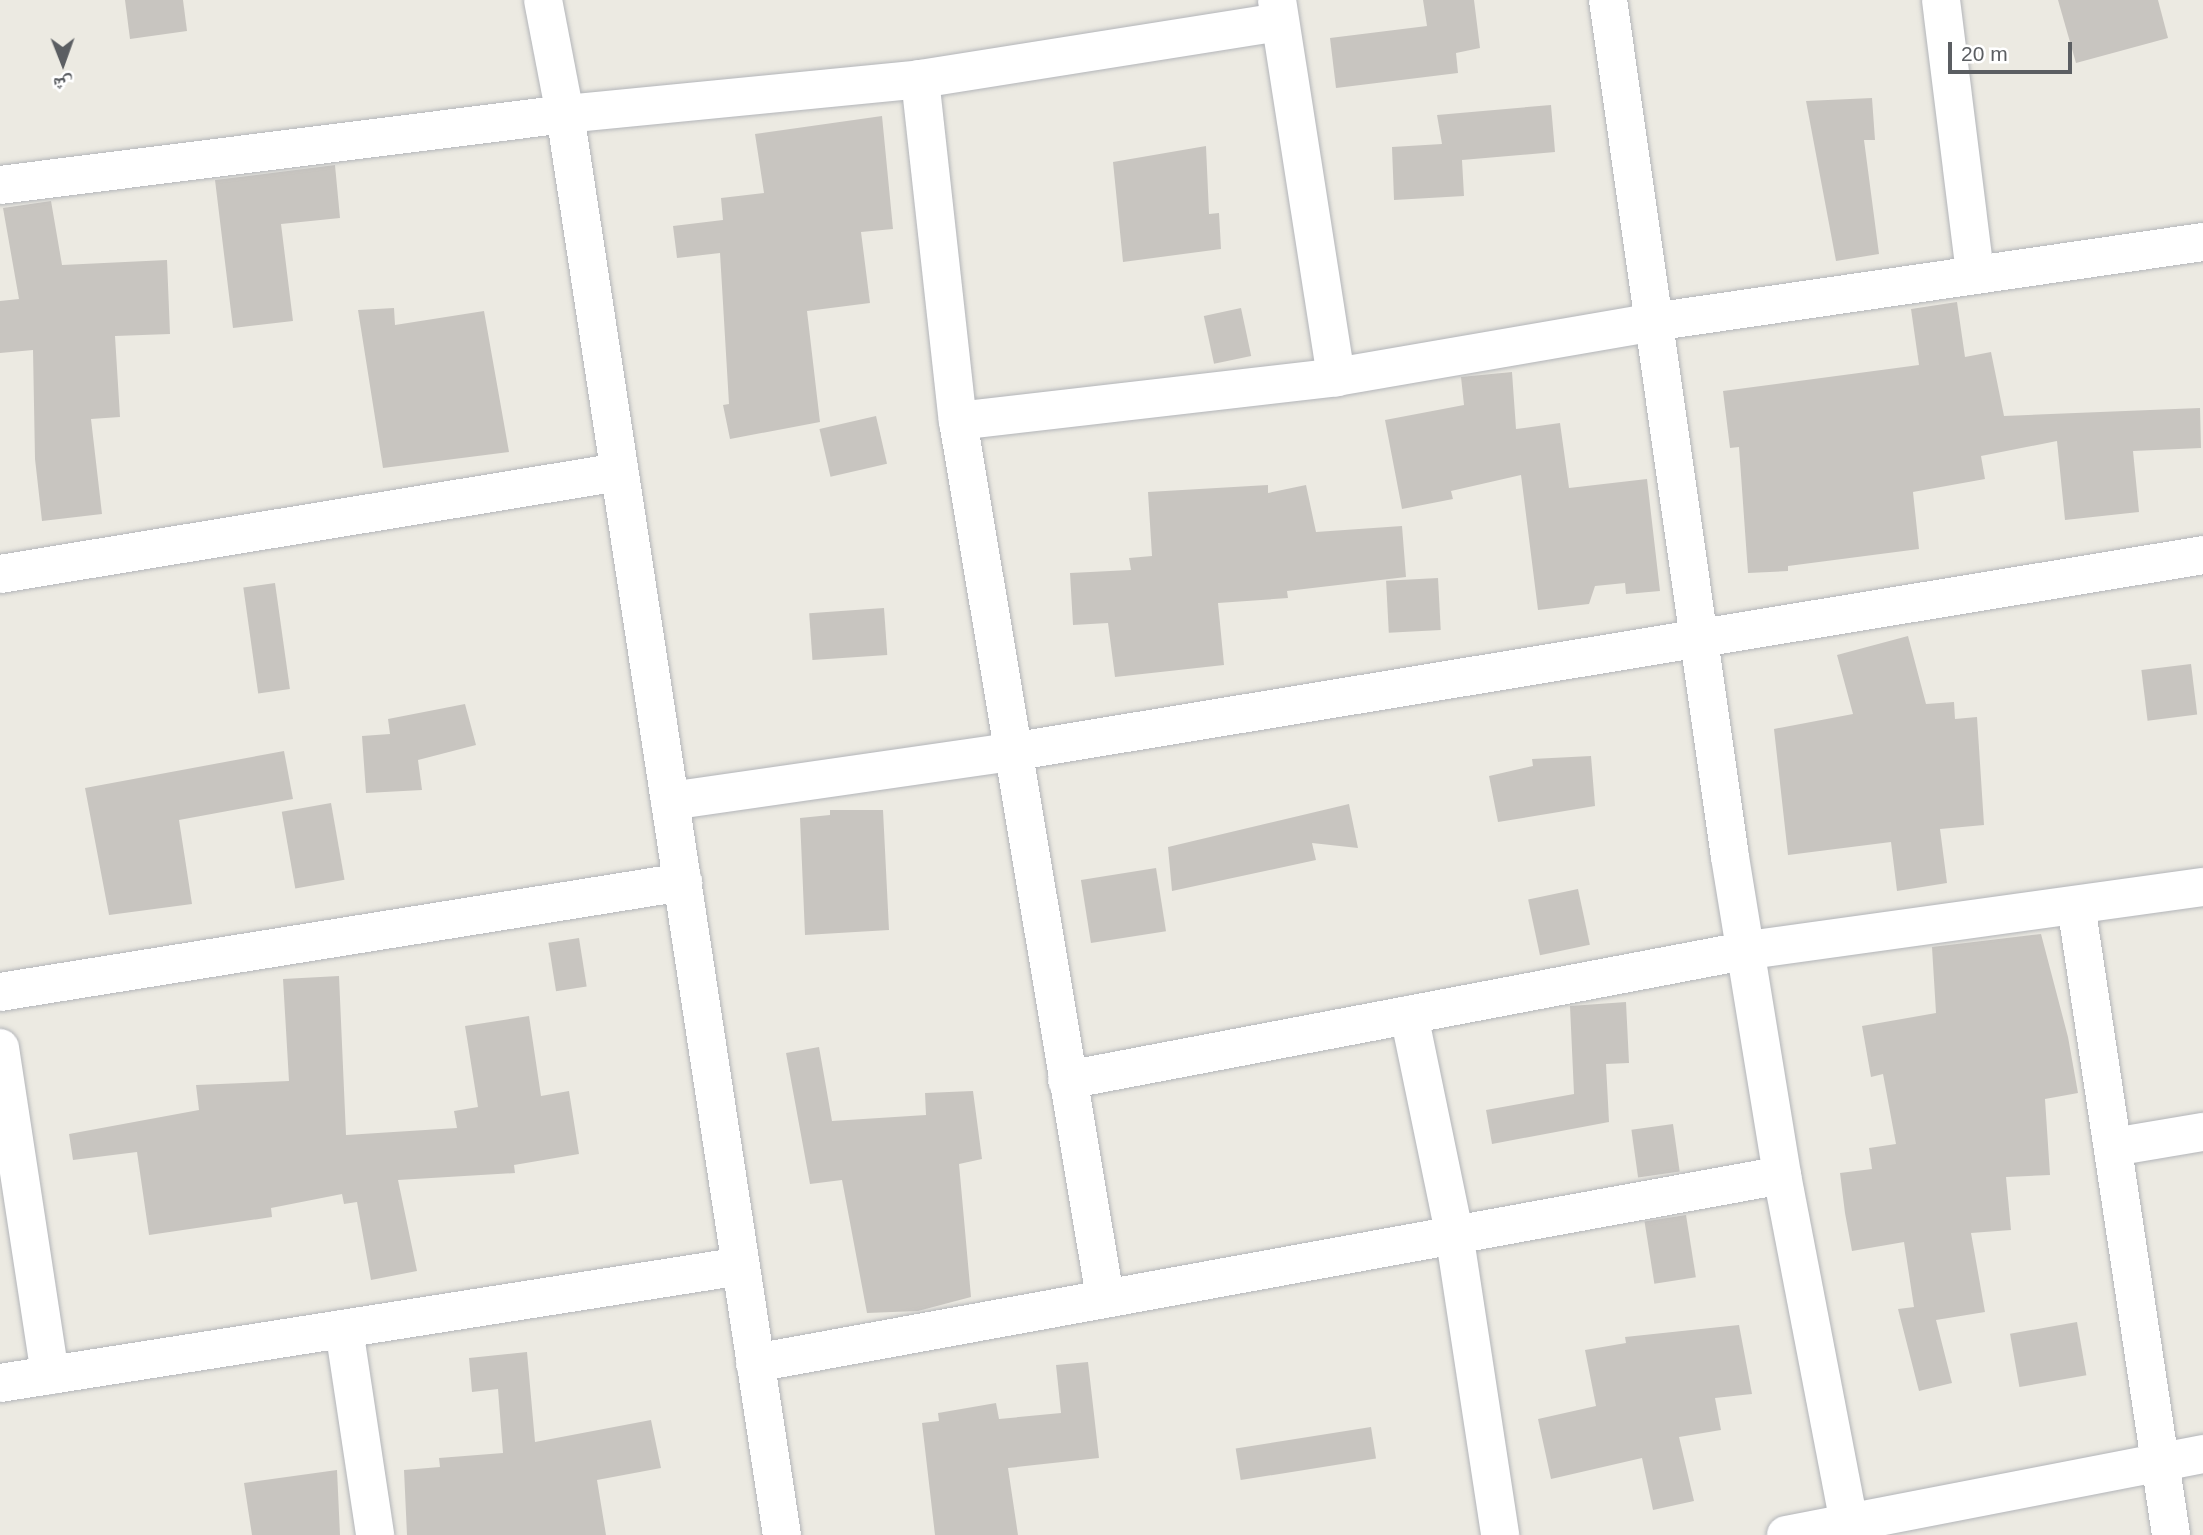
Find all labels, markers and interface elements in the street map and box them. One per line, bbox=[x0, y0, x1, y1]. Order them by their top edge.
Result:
north arrow bbox=[28, 28, 98, 98]
scale bar bbox=[1951, 28, 2075, 72]
text: 20 m bbox=[1961, 42, 2008, 65]
text: ش bbox=[53, 74, 74, 95]

